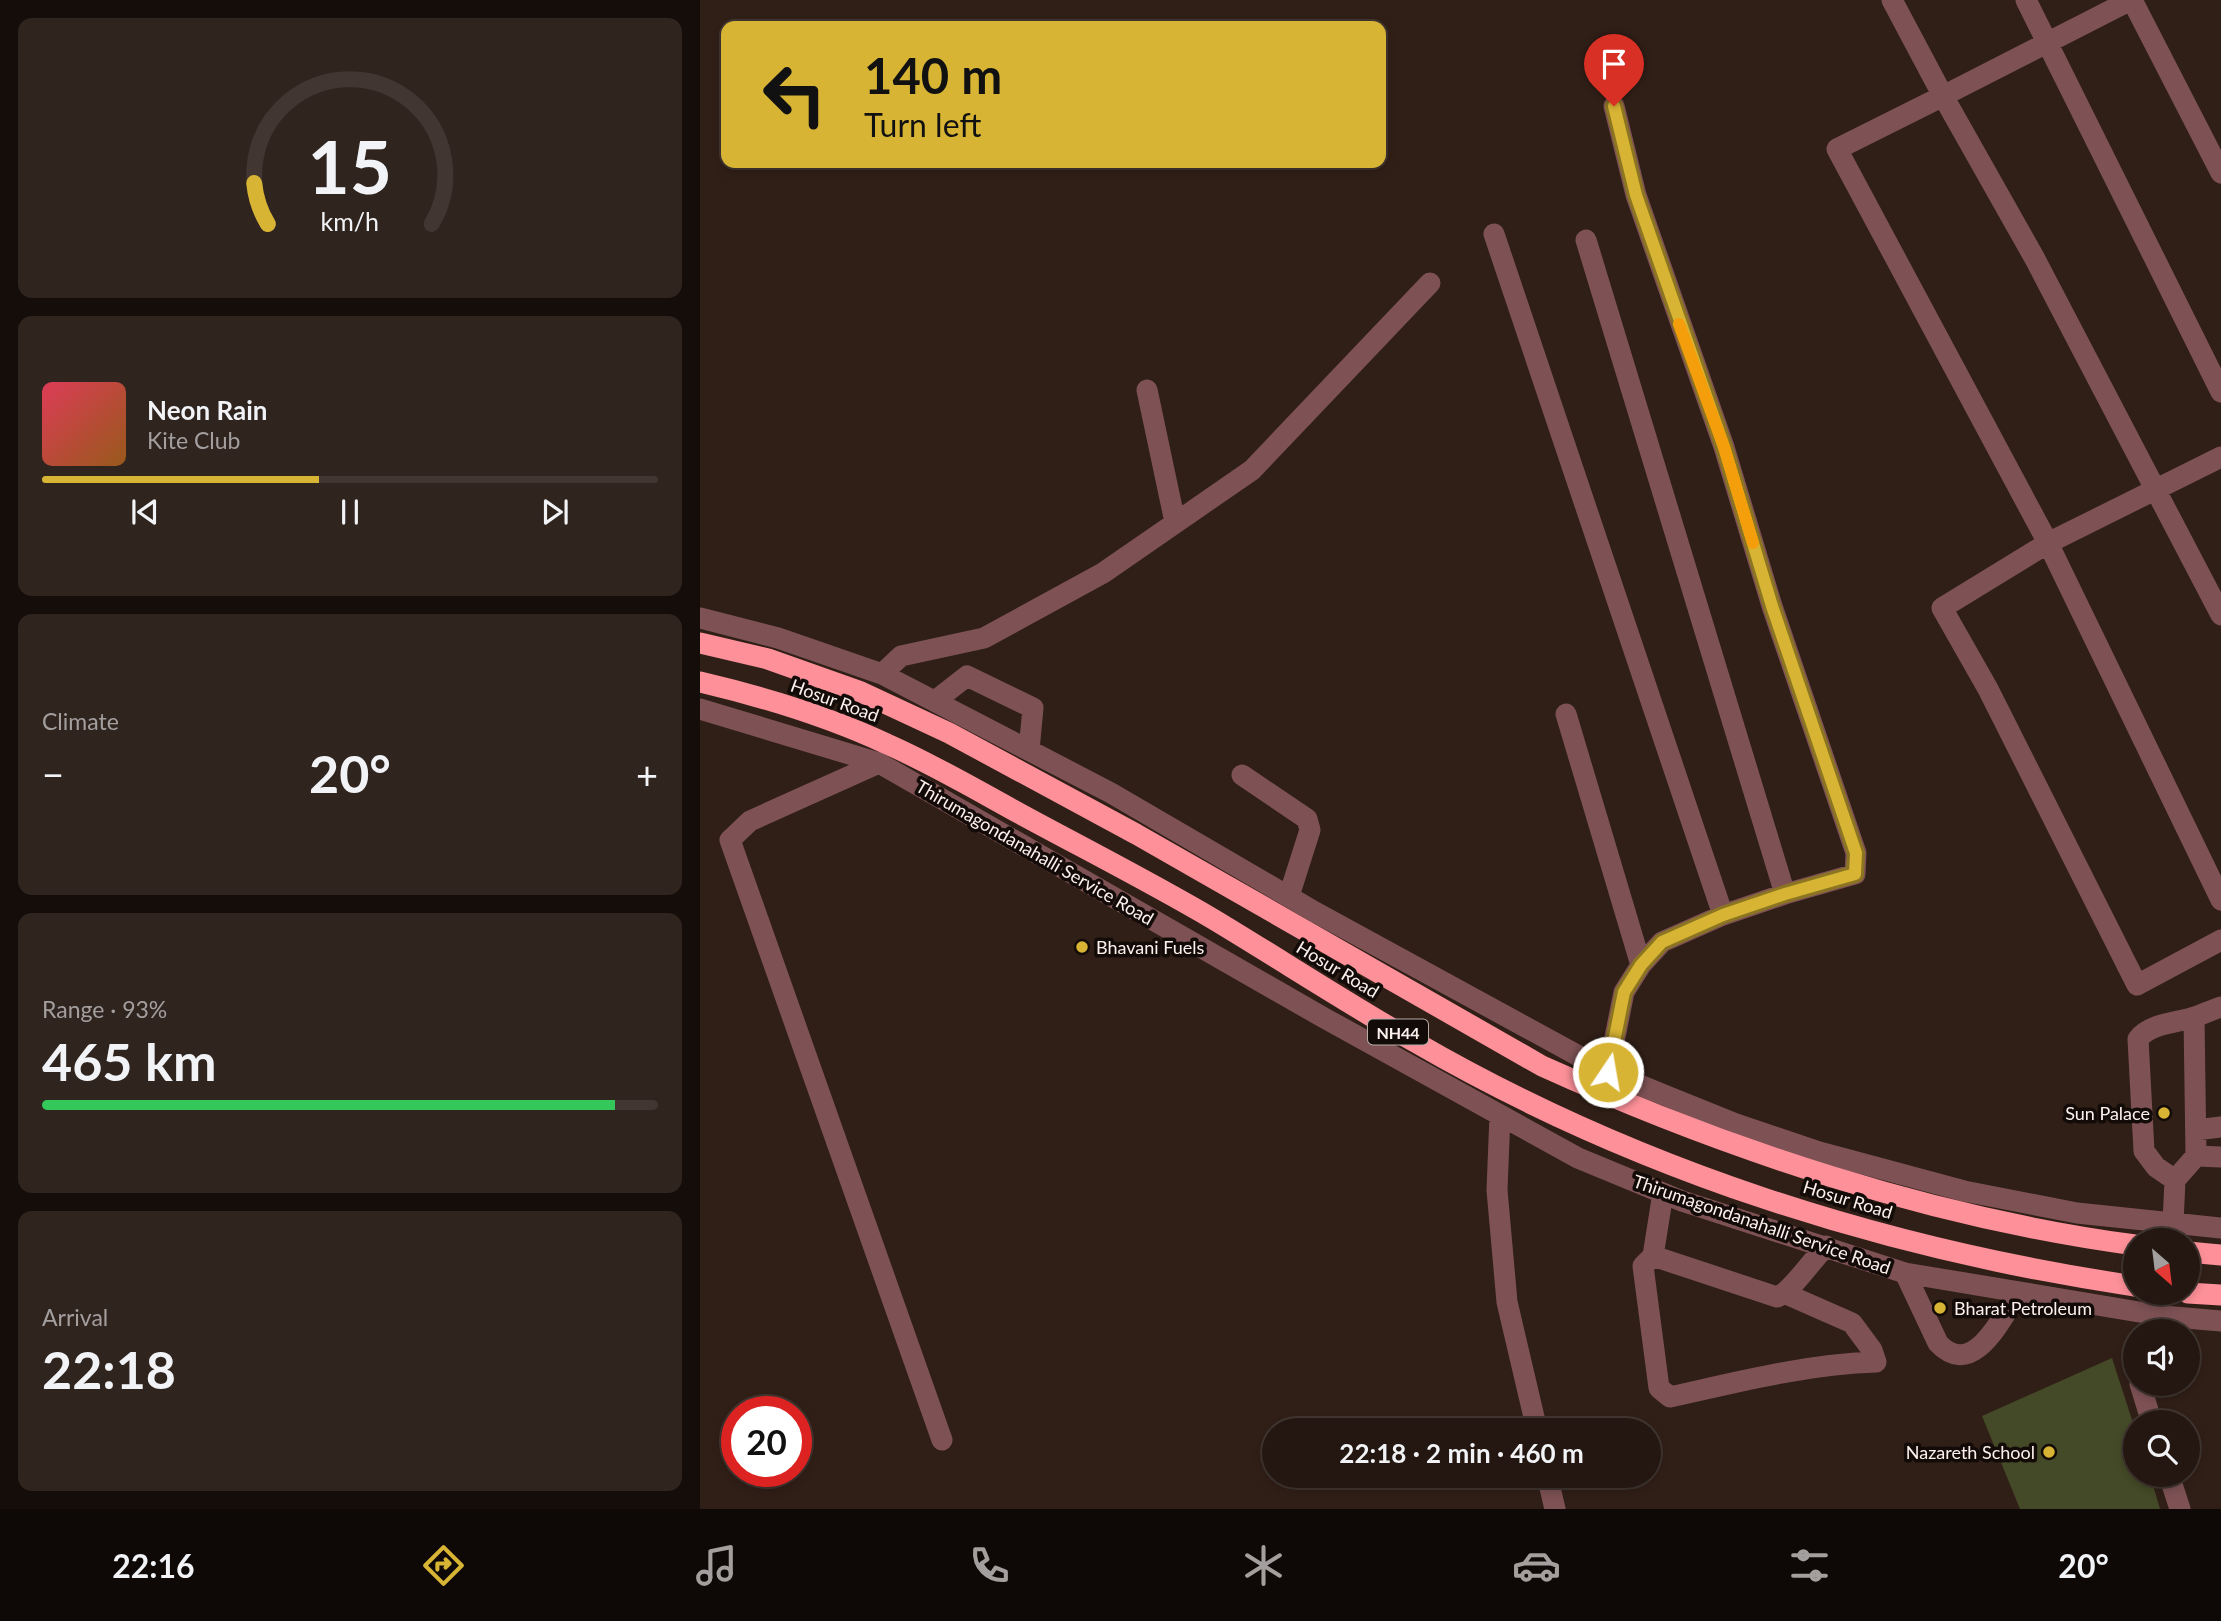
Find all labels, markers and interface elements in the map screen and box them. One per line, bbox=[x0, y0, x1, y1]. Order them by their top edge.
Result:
pin bbox=[1584, 34, 1644, 106]
icon: arrive bbox=[1595, 45, 1633, 83]
text: 140 m bbox=[864, 46, 1002, 104]
icon: left bbox=[749, 49, 840, 140]
text: Turn left bbox=[864, 105, 981, 144]
text: 15 bbox=[308, 122, 392, 210]
text: km/h bbox=[321, 206, 379, 236]
text: Neon Rain bbox=[147, 394, 267, 426]
text: Kite Club bbox=[147, 426, 240, 454]
icon: previous bbox=[126, 493, 164, 531]
icon: pause bbox=[331, 493, 369, 531]
icon: next bbox=[536, 493, 574, 531]
street label: Hosur Road bbox=[788, 674, 882, 726]
text: Climate bbox=[42, 707, 119, 735]
text: 20° bbox=[309, 742, 391, 804]
text: − bbox=[42, 751, 64, 797]
text: + bbox=[636, 751, 658, 797]
street label: Thirumagondanahalli Service Road bbox=[912, 775, 1158, 929]
place label: Bhavani Fuels bbox=[1096, 936, 1205, 958]
street label: Hosur Road bbox=[1293, 936, 1383, 1002]
marker: Bhavani Fuels bbox=[1074, 939, 1090, 955]
text: Range · 93% bbox=[42, 995, 167, 1023]
road number: NH44 bbox=[1368, 1020, 1428, 1044]
text: 465 km bbox=[42, 1030, 216, 1092]
position arrow bbox=[1571, 1035, 1645, 1109]
place label: Sun Palace bbox=[2065, 1102, 2150, 1124]
marker: Sun Palace bbox=[2156, 1105, 2172, 1121]
street label: Thirumagondanahalli Service Road bbox=[1630, 1169, 1894, 1279]
street label: Hosur Road bbox=[1801, 1175, 1895, 1223]
north arrow bbox=[2123, 1228, 2200, 1306]
map controls bbox=[2123, 1228, 2200, 1487]
place label: Bharat Petroleum bbox=[1954, 1297, 2092, 1319]
marker: Bharat Petroleum bbox=[1932, 1300, 1948, 1316]
text: Arrival bbox=[42, 1303, 108, 1331]
button: sound bbox=[2123, 1319, 2200, 1396]
text: 22:18 bbox=[42, 1338, 176, 1400]
speed limit sign: 20 bbox=[721, 1396, 812, 1487]
button: search bbox=[2123, 1410, 2200, 1487]
text: 22:18 · 2 min · 460 m bbox=[1339, 1437, 1584, 1469]
place label: Nazareth School bbox=[1906, 1441, 2035, 1463]
marker: Nazareth School bbox=[2041, 1444, 2057, 1460]
icon: directions bbox=[419, 1541, 468, 1590]
icon: music bbox=[692, 1541, 741, 1590]
icon: phone bbox=[965, 1541, 1014, 1590]
icon: climate bbox=[1239, 1541, 1288, 1590]
icon: car bbox=[1512, 1541, 1561, 1590]
icon: filters bbox=[1785, 1541, 1834, 1590]
text: 22:16 bbox=[112, 1546, 195, 1585]
text: 20° bbox=[2058, 1546, 2109, 1585]

